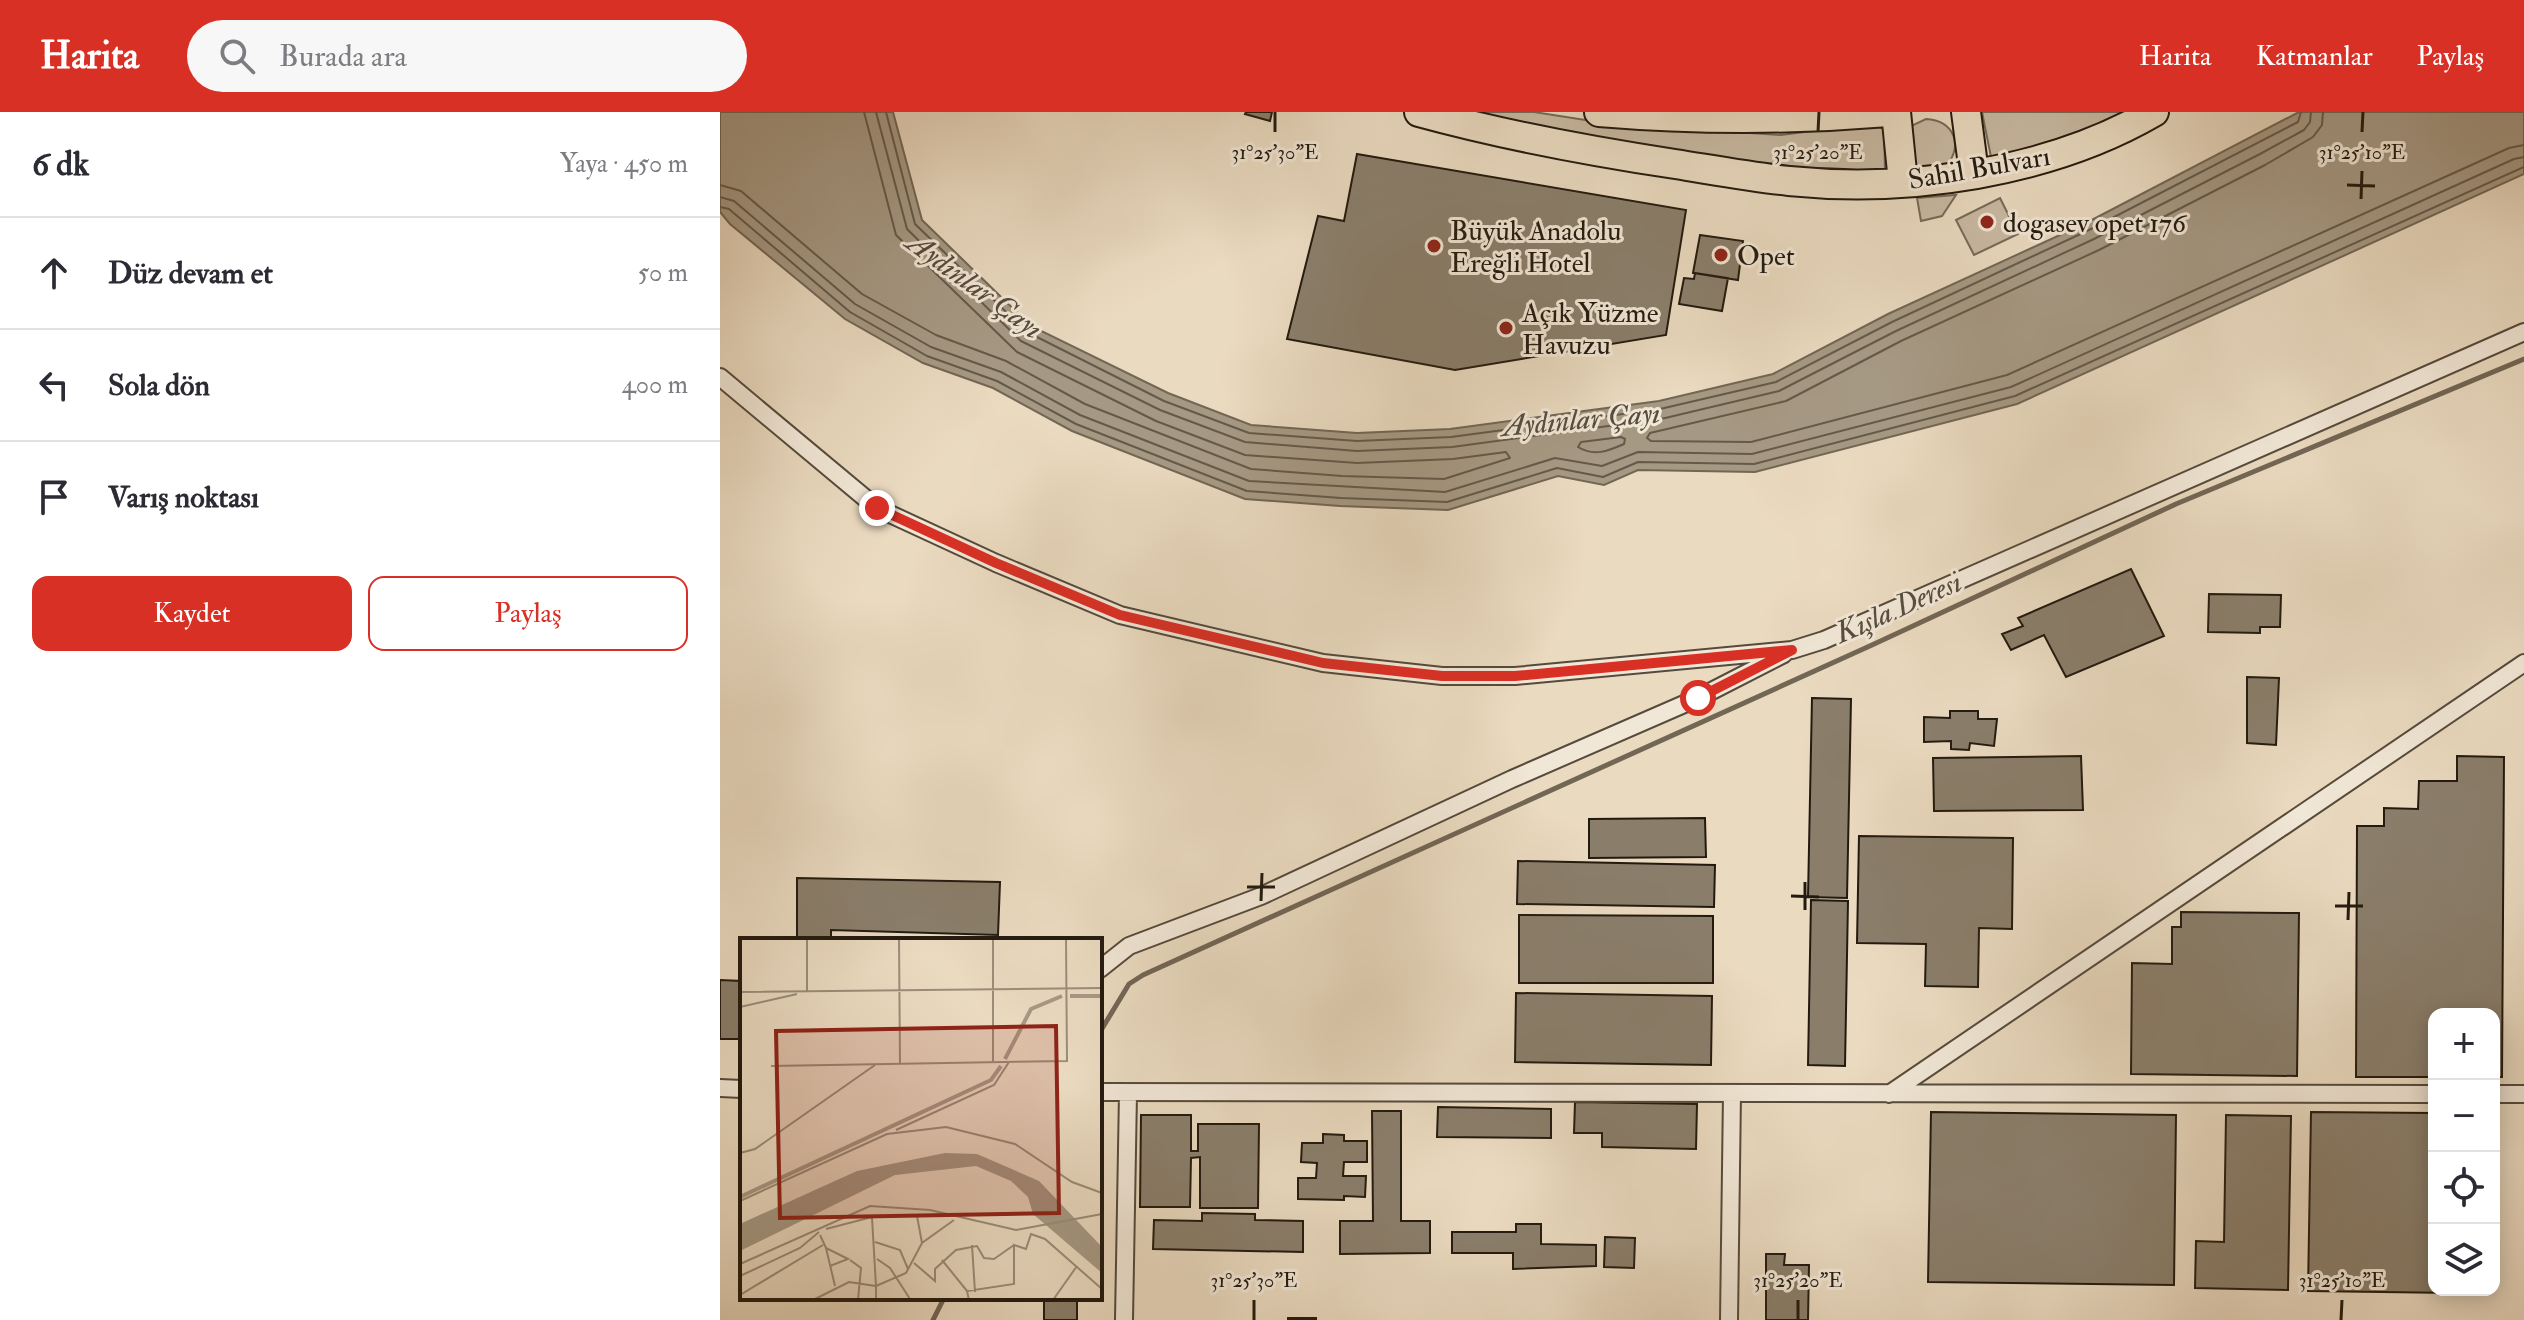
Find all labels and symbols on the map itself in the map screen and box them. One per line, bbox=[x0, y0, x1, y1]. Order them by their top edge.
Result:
street label: Sahil Bulvarı bbox=[1906, 139, 2053, 198]
text: 31°25'30"E bbox=[1232, 140, 1318, 165]
text: 31°25'20"E bbox=[1773, 140, 1863, 165]
text: 31°25'10"E bbox=[2319, 140, 2405, 165]
place label: dogasev opet 176 bbox=[2003, 206, 2188, 241]
marker: dogasev opet 176 bbox=[1978, 213, 1996, 231]
place label: Büyük Anadolu Ereğli Hotel bbox=[1450, 214, 1621, 281]
water label: Aydınlar Çayı bbox=[897, 222, 1050, 347]
marker: Büyük Anadolu Ereğli Hotel bbox=[1425, 237, 1443, 255]
place label: Opet bbox=[1737, 239, 1795, 274]
marker: Opet bbox=[1712, 246, 1730, 264]
place label: Açık Yüzme Havuzu bbox=[1521, 296, 1659, 363]
marker: Açık Yüzme Havuzu bbox=[1497, 319, 1515, 337]
water label: Aydınlar Çayı bbox=[1497, 394, 1662, 445]
route end bbox=[859, 490, 895, 526]
water label: Kışla Deresi bbox=[1827, 563, 1967, 653]
route start bbox=[1680, 680, 1716, 716]
inset map bbox=[740, 938, 1102, 1300]
text: 31°25'30"E bbox=[1211, 1268, 1297, 1293]
text: 31°25'20"E bbox=[1753, 1268, 1843, 1293]
text: 31°25'10"E bbox=[2299, 1268, 2385, 1293]

